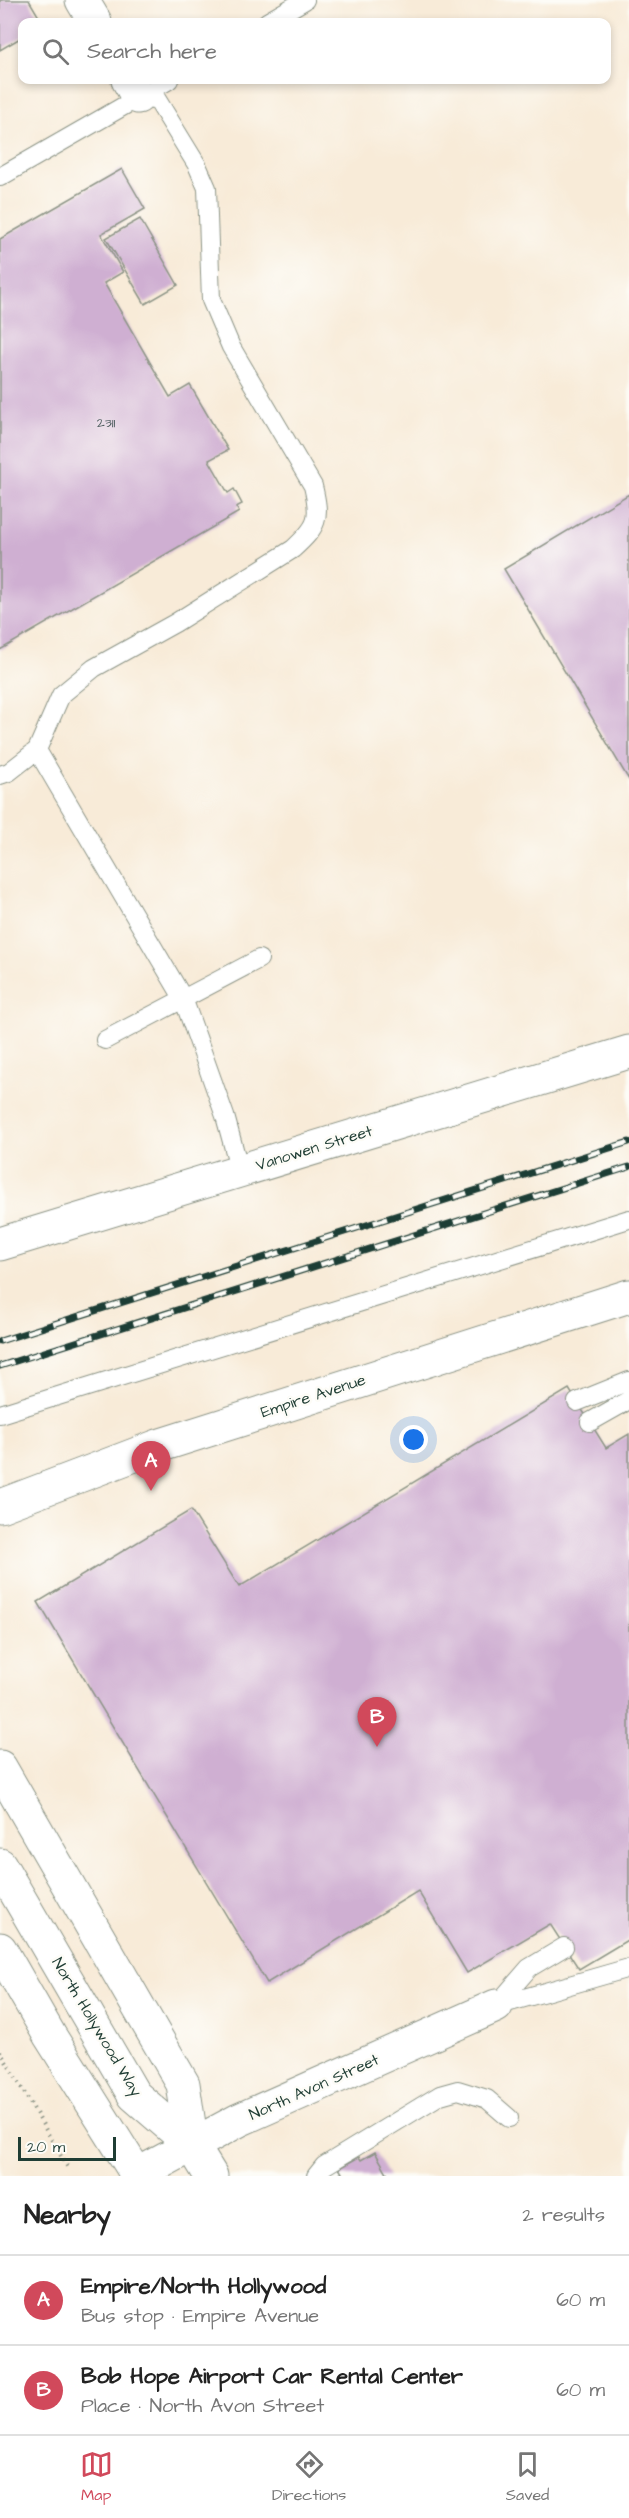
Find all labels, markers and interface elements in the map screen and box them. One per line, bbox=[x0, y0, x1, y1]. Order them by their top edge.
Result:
search box bbox=[18, 18, 611, 84]
icon: search bbox=[39, 35, 72, 68]
text: Search here bbox=[87, 36, 217, 67]
house number: 2311 bbox=[97, 413, 116, 433]
street label: Vanowen Street bbox=[253, 1120, 375, 1176]
street label: Empire Avenue bbox=[258, 1369, 369, 1423]
your location bbox=[399, 1425, 428, 1454]
pin: A bbox=[132, 1442, 170, 1491]
pin: B bbox=[358, 1698, 397, 1747]
street label: North Hollywood Way bbox=[46, 1953, 147, 2101]
street label: North Avon Street bbox=[246, 2048, 383, 2126]
scale bar bbox=[18, 2134, 116, 2162]
text: 20 m bbox=[27, 2136, 65, 2158]
text: Nearby bbox=[24, 2197, 111, 2233]
text: 2 results bbox=[522, 2201, 605, 2229]
text: Empire/North Hollywood bbox=[81, 2271, 326, 2302]
text: A bbox=[37, 2286, 50, 2314]
text: 60 m bbox=[556, 2286, 605, 2314]
text: Bus stop · Empire Avenue bbox=[81, 2302, 319, 2330]
text: Bob Hope Airport Car Rental Center bbox=[81, 2361, 463, 2392]
text: B bbox=[36, 2376, 51, 2404]
text: 60 m bbox=[556, 2376, 605, 2404]
text: Place · North Avon Street bbox=[81, 2392, 324, 2420]
tab: Map bbox=[80, 2448, 113, 2506]
tab: Directions bbox=[272, 2448, 346, 2506]
tab: Saved bbox=[506, 2448, 549, 2506]

